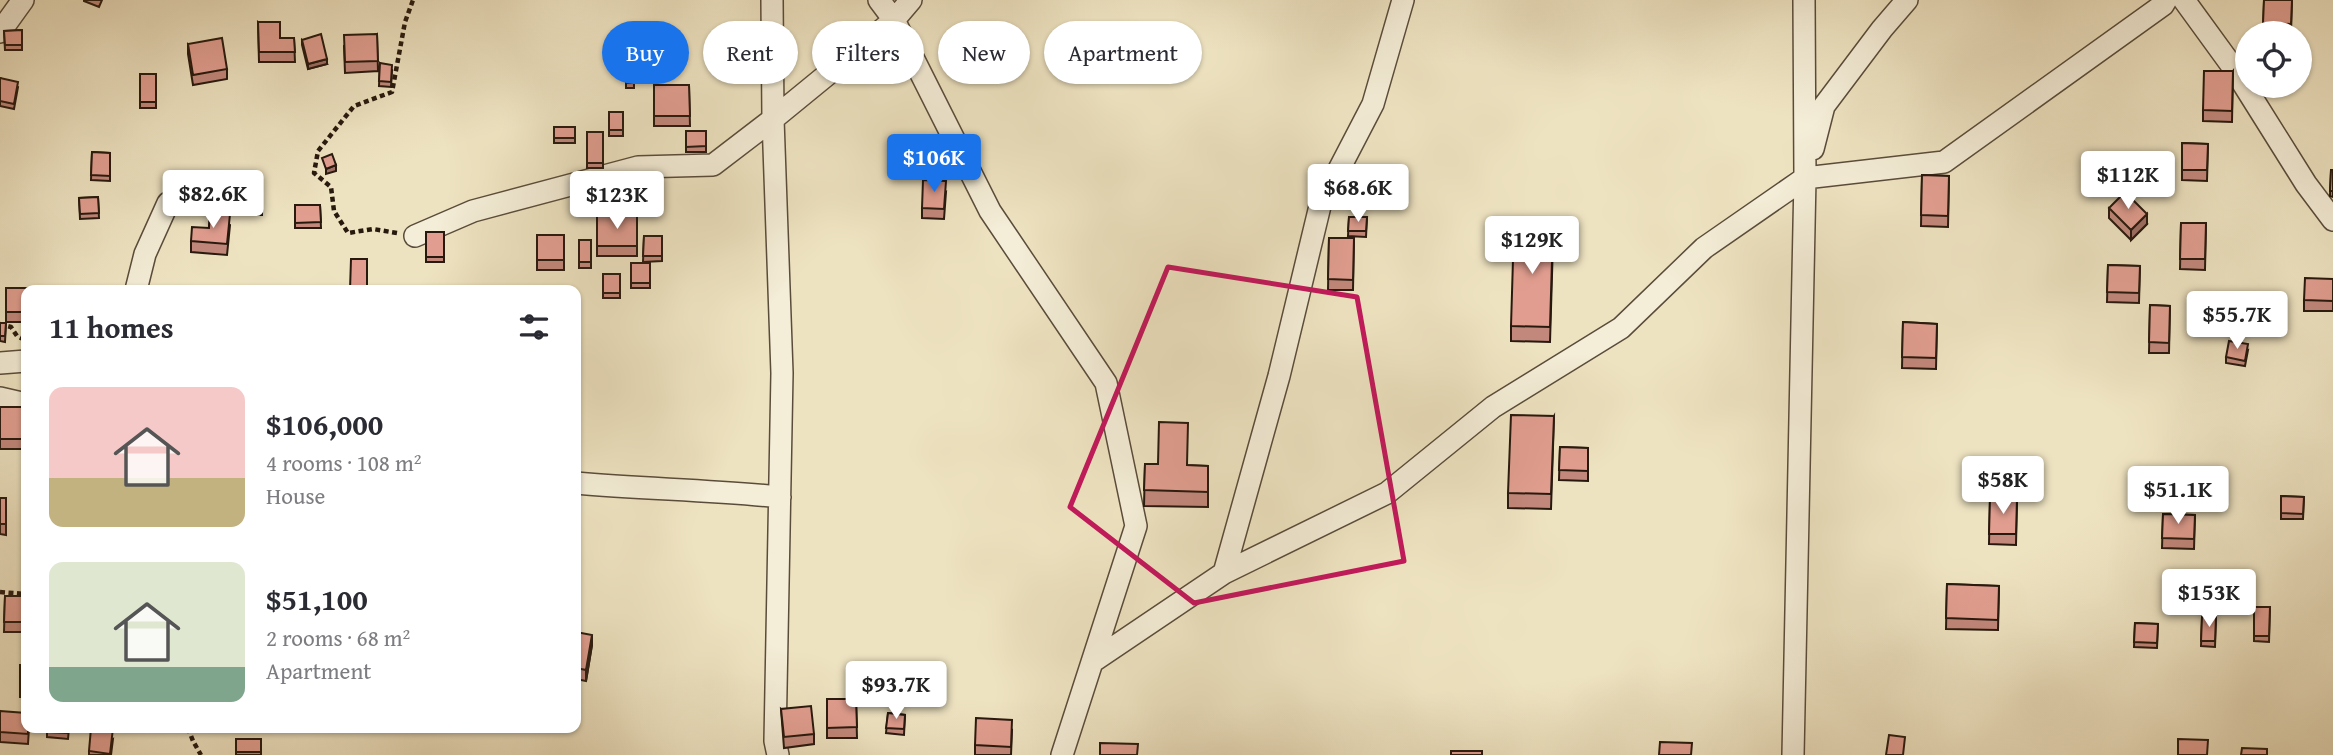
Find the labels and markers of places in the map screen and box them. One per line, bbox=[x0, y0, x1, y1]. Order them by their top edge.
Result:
pin: $106K bbox=[885, 134, 983, 194]
pin: $112K bbox=[2079, 152, 2177, 211]
pin: $68.6K bbox=[1301, 164, 1415, 224]
pin: $82.6K bbox=[156, 170, 270, 230]
pin: $123K bbox=[568, 172, 666, 231]
pin: $129K bbox=[1483, 216, 1581, 276]
pin: $55.7K bbox=[2180, 292, 2294, 351]
pin: $58K bbox=[1962, 456, 2044, 516]
pin: $51.1K bbox=[2121, 466, 2235, 526]
pin: $153K bbox=[2160, 570, 2258, 629]
pin: $93.7K bbox=[839, 662, 953, 721]

